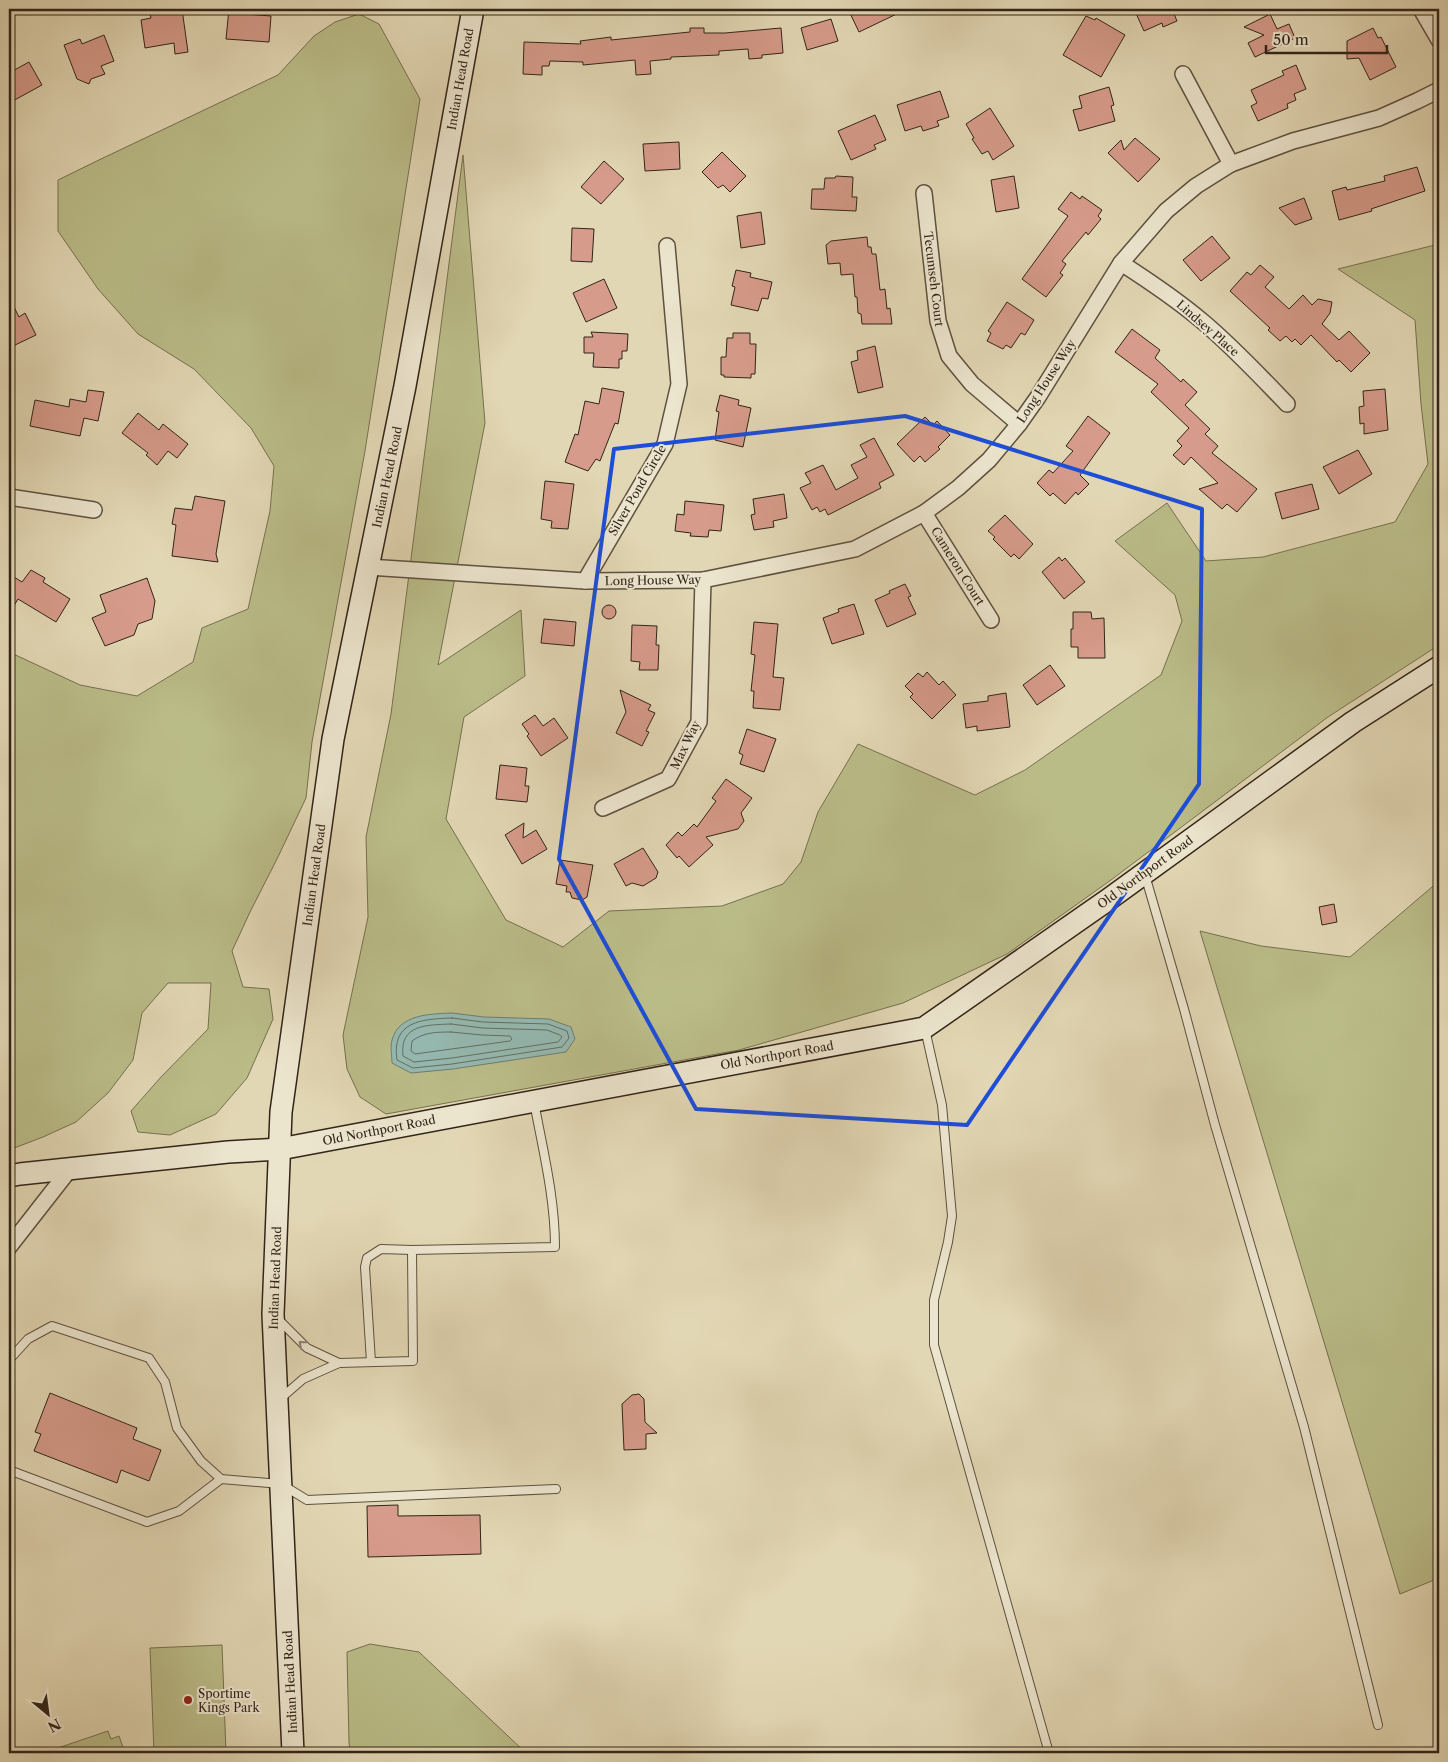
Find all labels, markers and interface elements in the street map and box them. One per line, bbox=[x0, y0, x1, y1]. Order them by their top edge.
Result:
scale bar bbox=[1266, 22, 1387, 54]
street label: Indian Head Road bbox=[444, 26, 476, 131]
text: 50 m bbox=[1273, 30, 1309, 49]
street label: Tecumseh Court bbox=[921, 231, 947, 328]
street label: Lindsey Place bbox=[1173, 297, 1243, 360]
street label: Long House Way bbox=[1013, 336, 1079, 426]
street label: Indian Head Road bbox=[369, 424, 405, 529]
street label: Silver Pond Circle bbox=[605, 442, 669, 538]
street label: Cameron Court bbox=[928, 524, 989, 609]
street label: Long House Way bbox=[605, 572, 702, 588]
street label: Max Way bbox=[667, 718, 703, 772]
street label: Indian Head Road bbox=[299, 822, 329, 927]
street label: Old Northport Road bbox=[1094, 832, 1196, 912]
street label: Old Northport Road bbox=[719, 1038, 835, 1072]
street label: Old Northport Road bbox=[321, 1112, 437, 1148]
street label: Indian Head Road bbox=[266, 1225, 284, 1330]
one-way arrow bbox=[299, 1340, 308, 1349]
street label: Indian Head Road bbox=[280, 1629, 300, 1734]
place label: Sportime Kings Park bbox=[198, 1686, 260, 1715]
north arrow bbox=[22, 1690, 72, 1740]
marker: Sportime Kings Park bbox=[182, 1694, 194, 1706]
text: N bbox=[45, 1715, 64, 1736]

